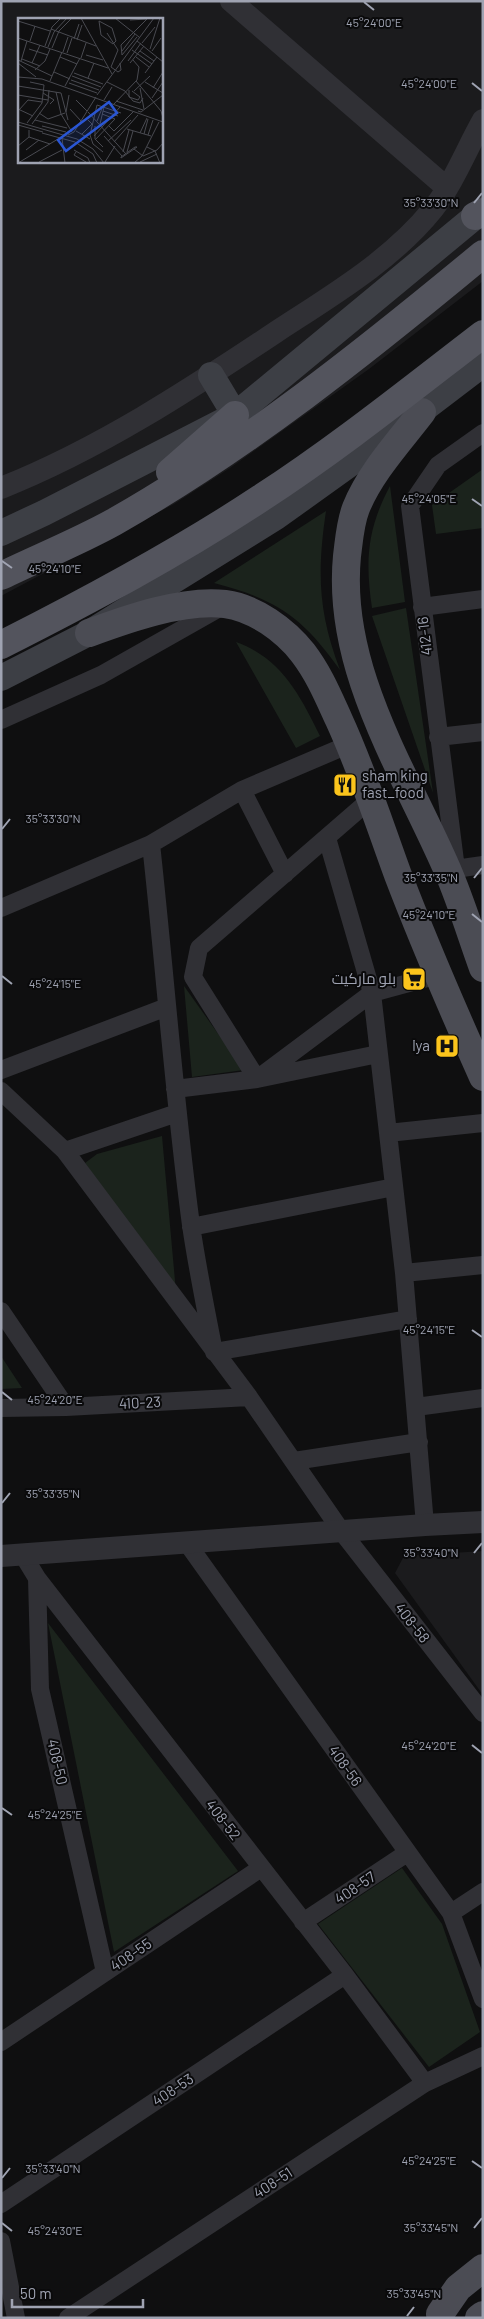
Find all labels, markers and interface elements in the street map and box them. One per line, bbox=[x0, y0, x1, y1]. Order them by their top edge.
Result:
text: 45°24'00"E bbox=[346, 15, 402, 29]
inset map bbox=[18, 18, 162, 162]
text: 45°24'00"E bbox=[401, 76, 457, 90]
text: 35°33'30"N bbox=[403, 195, 459, 209]
text: 45°24'05"E bbox=[401, 491, 457, 505]
text: 45°24'10"E bbox=[28, 561, 82, 575]
street label: 412-16 bbox=[413, 616, 435, 657]
place label: sham king fast_food bbox=[362, 766, 428, 801]
restaurant icon: sham king fast_food bbox=[332, 772, 358, 798]
text: 35°33'30"N bbox=[25, 811, 81, 825]
text: 35°33'35"N bbox=[404, 870, 458, 884]
text: 45°24'10"E bbox=[402, 907, 456, 921]
supermarket icon: بلو ماركيت bbox=[401, 966, 427, 992]
place label: بلو ماركيت bbox=[332, 969, 396, 988]
text: 45°24'15"E bbox=[29, 976, 81, 990]
hospital icon: lya bbox=[434, 1033, 460, 1059]
place label: lya bbox=[412, 1036, 430, 1054]
text: 45°24'15"E bbox=[403, 1322, 455, 1336]
text: 45°24'20"E bbox=[27, 1392, 83, 1406]
street label: 410-23 bbox=[118, 1392, 161, 1412]
text: 35°33'35"N bbox=[26, 1486, 80, 1500]
text: 35°33'40"N bbox=[403, 1545, 459, 1559]
street label: 408-58 bbox=[392, 1599, 434, 1646]
street label: 408-50 bbox=[44, 1737, 72, 1787]
text: 45°24'20"E bbox=[401, 1738, 457, 1752]
street label: 408-56 bbox=[325, 1741, 366, 1789]
street label: 408-52 bbox=[202, 1796, 245, 1843]
text: 45°24'25"E bbox=[28, 1807, 82, 1821]
street label: 408-57 bbox=[331, 1867, 378, 1907]
street label: 408-55 bbox=[106, 1934, 154, 1974]
street label: 408-53 bbox=[148, 2069, 197, 2109]
text: 45°24'25"E bbox=[402, 2153, 456, 2167]
text: 35°33'40"N bbox=[25, 2161, 81, 2175]
street label: 408-51 bbox=[250, 2163, 295, 2201]
text: 35°33'45"N bbox=[404, 2220, 458, 2234]
text: 45°24'30"E bbox=[27, 2223, 83, 2237]
scale bar bbox=[12, 2276, 144, 2308]
text: 50 m bbox=[20, 2284, 52, 2302]
text: 35°33'45"N bbox=[387, 2286, 441, 2300]

